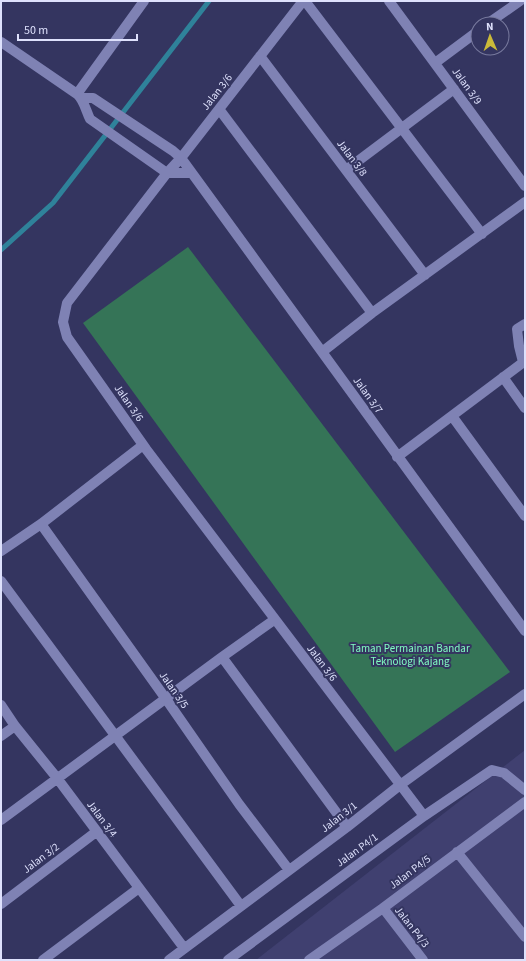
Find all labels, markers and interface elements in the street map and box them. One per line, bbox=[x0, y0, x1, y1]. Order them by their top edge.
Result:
scale bar bbox=[18, 16, 137, 42]
north arrow bbox=[470, 16, 510, 56]
text: N bbox=[486, 19, 494, 34]
text: 50 m bbox=[24, 22, 48, 39]
street label: Jalan 3/9 bbox=[449, 65, 485, 107]
street label: Jalan 3/6 bbox=[198, 70, 236, 113]
street label: Jalan 3/8 bbox=[333, 137, 371, 180]
street label: Jalan 3/7 bbox=[350, 374, 386, 416]
street label: Jalan 3/6 bbox=[111, 381, 148, 425]
park label: Taman Permainan Bandar Teknologi Kajang bbox=[350, 641, 470, 669]
street label: Jalan 3/6 bbox=[303, 642, 341, 685]
street label: Jalan 3/5 bbox=[156, 668, 192, 712]
street label: Jalan 3/4 bbox=[83, 798, 121, 841]
street label: Jalan 3/1 bbox=[318, 798, 360, 836]
street label: Jalan P4/1 bbox=[333, 830, 381, 870]
street label: Jalan 3/2 bbox=[20, 839, 62, 877]
street label: Jalan P4/5 bbox=[386, 851, 434, 893]
street label: Jalan P4/3 bbox=[391, 903, 433, 951]

